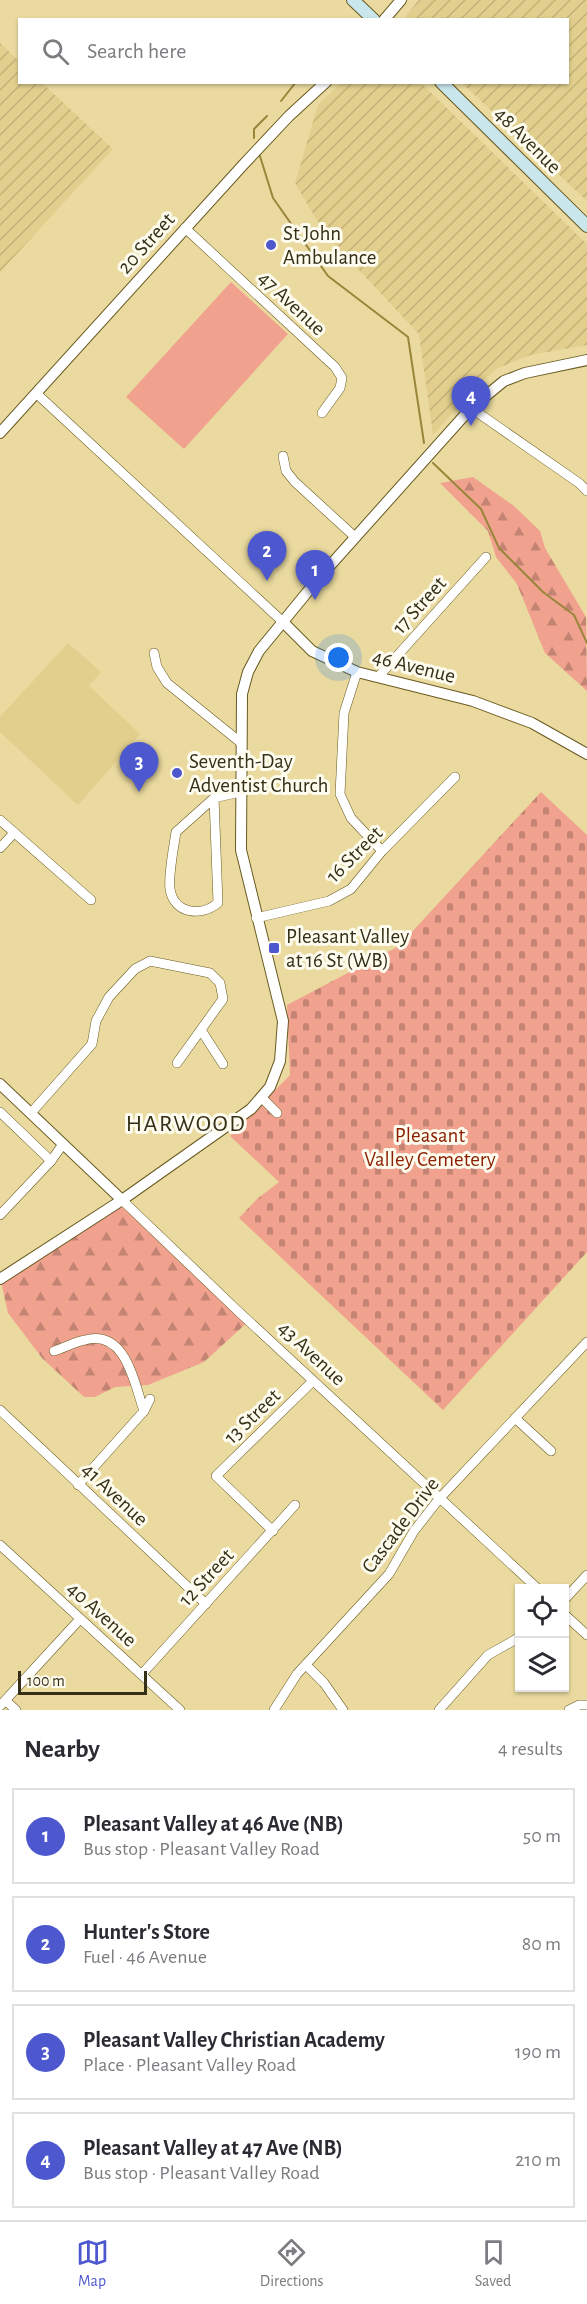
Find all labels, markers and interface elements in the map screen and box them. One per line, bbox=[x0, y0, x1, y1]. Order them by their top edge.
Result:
search box bbox=[18, 18, 569, 84]
icon: search bbox=[39, 35, 72, 68]
text: Search here bbox=[87, 40, 186, 62]
street label: 48 Avenue bbox=[490, 103, 565, 178]
street label: 20 Street bbox=[114, 209, 179, 278]
place label: St John Ambulance bbox=[283, 223, 377, 268]
marker: St John Ambulance bbox=[264, 238, 278, 252]
street label: 47 Avenue bbox=[254, 267, 329, 340]
pin: 4 bbox=[452, 376, 490, 426]
pin: 2 bbox=[248, 532, 286, 581]
pin: 1 bbox=[296, 550, 334, 600]
street label: 17 Street bbox=[389, 572, 450, 638]
your location bbox=[324, 643, 353, 672]
street label: 46 Avenue bbox=[370, 646, 457, 687]
pin: 3 bbox=[120, 742, 158, 792]
place label: Seventh-Day Adventist Church bbox=[189, 751, 329, 796]
marker: Seventh-Day Adventist Church bbox=[170, 766, 184, 780]
street label: 16 Street bbox=[322, 822, 387, 887]
place label: Pleasant Valley at 16 St (WB) bbox=[286, 926, 409, 971]
marker: Pleasant Valley at 16 St (WB) bbox=[267, 941, 281, 955]
district label: HARWOOD bbox=[126, 1112, 246, 1136]
park label: Pleasant Valley Cemetery bbox=[364, 1125, 496, 1170]
street label: 43 Avenue bbox=[274, 1317, 349, 1389]
street label: 13 Street bbox=[220, 1385, 285, 1448]
street label: 41 Avenue bbox=[78, 1459, 152, 1530]
street label: Cascade Drive bbox=[358, 1474, 443, 1577]
street label: 12 Street bbox=[175, 1544, 238, 1610]
street label: 40 Avenue bbox=[63, 1578, 141, 1651]
map controls bbox=[515, 1584, 569, 1692]
button: locate bbox=[515, 1584, 569, 1638]
button: layers bbox=[515, 1638, 569, 1692]
scale bar bbox=[18, 1668, 147, 1696]
text: 100 m bbox=[27, 1673, 65, 1689]
text: Nearby bbox=[24, 1736, 100, 1762]
text: 4 results bbox=[498, 1739, 563, 1759]
text: Pleasant Valley at 46 Ave (NB) bbox=[83, 1813, 344, 1835]
text: 1 bbox=[42, 1826, 49, 1846]
text: 50 m bbox=[523, 1826, 561, 1846]
text: Bus stop · Pleasant Valley Road bbox=[83, 1839, 320, 1859]
text: Hunter's Store bbox=[83, 1921, 210, 1943]
text: 2 bbox=[41, 1934, 50, 1954]
text: 80 m bbox=[522, 1934, 561, 1954]
text: Fuel · 46 Avenue bbox=[83, 1947, 207, 1967]
text: Pleasant Valley Christian Academy bbox=[83, 2029, 385, 2051]
text: 3 bbox=[41, 2042, 50, 2062]
text: 190 m bbox=[515, 2042, 561, 2062]
text: Place · Pleasant Valley Road bbox=[83, 2055, 296, 2075]
text: Pleasant Valley at 47 Ave (NB) bbox=[83, 2137, 343, 2159]
text: 4 bbox=[40, 2150, 51, 2170]
text: 210 m bbox=[515, 2150, 561, 2170]
text: Bus stop · Pleasant Valley Road bbox=[83, 2163, 320, 2183]
tab: Map bbox=[76, 2236, 109, 2291]
tab: Directions bbox=[260, 2236, 324, 2291]
tab: Saved bbox=[475, 2236, 511, 2291]

